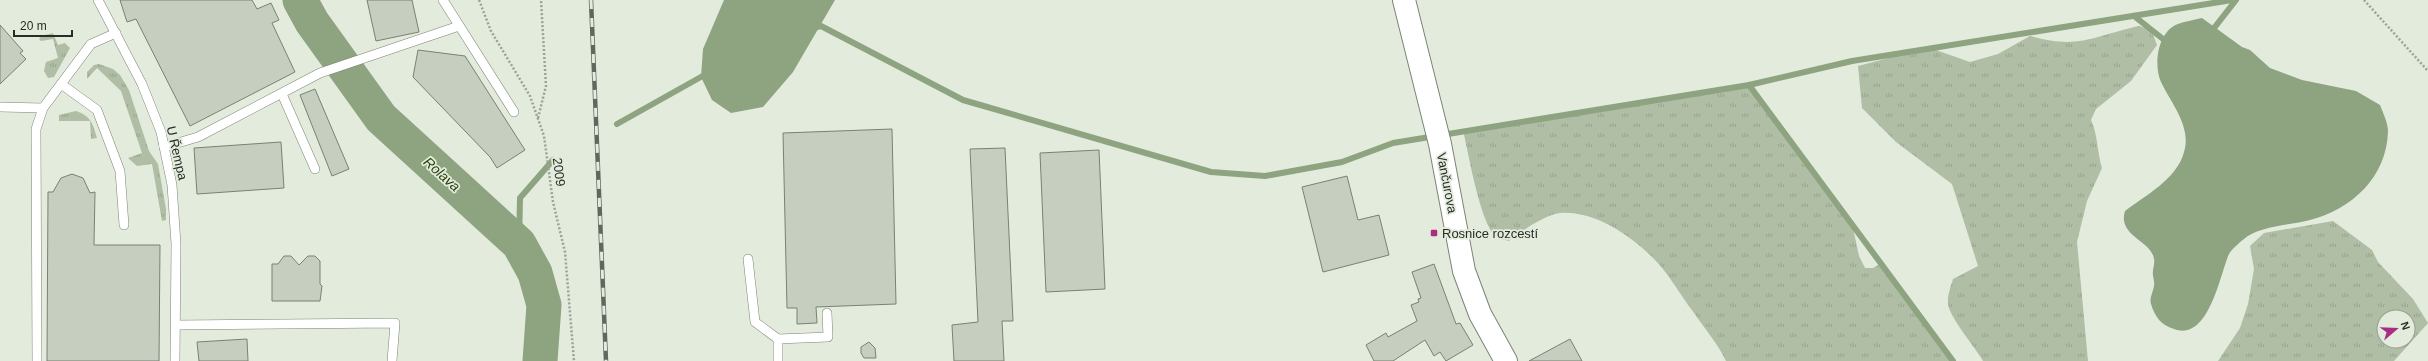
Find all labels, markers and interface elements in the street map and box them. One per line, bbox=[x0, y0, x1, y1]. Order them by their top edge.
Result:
scale bar bbox=[14, 12, 72, 38]
text: 20 m bbox=[20, 19, 47, 33]
street label: U Řempa bbox=[164, 125, 191, 182]
street label: Vančurova bbox=[1434, 152, 1460, 215]
water label: Rolava bbox=[420, 153, 464, 195]
street label: 2009 bbox=[550, 157, 568, 187]
place label: Rosnice rozcestí bbox=[1442, 226, 1538, 241]
marker: Rosnice rozcestí bbox=[1429, 228, 1439, 238]
north arrow bbox=[2376, 309, 2416, 349]
text: N bbox=[2398, 320, 2412, 332]

